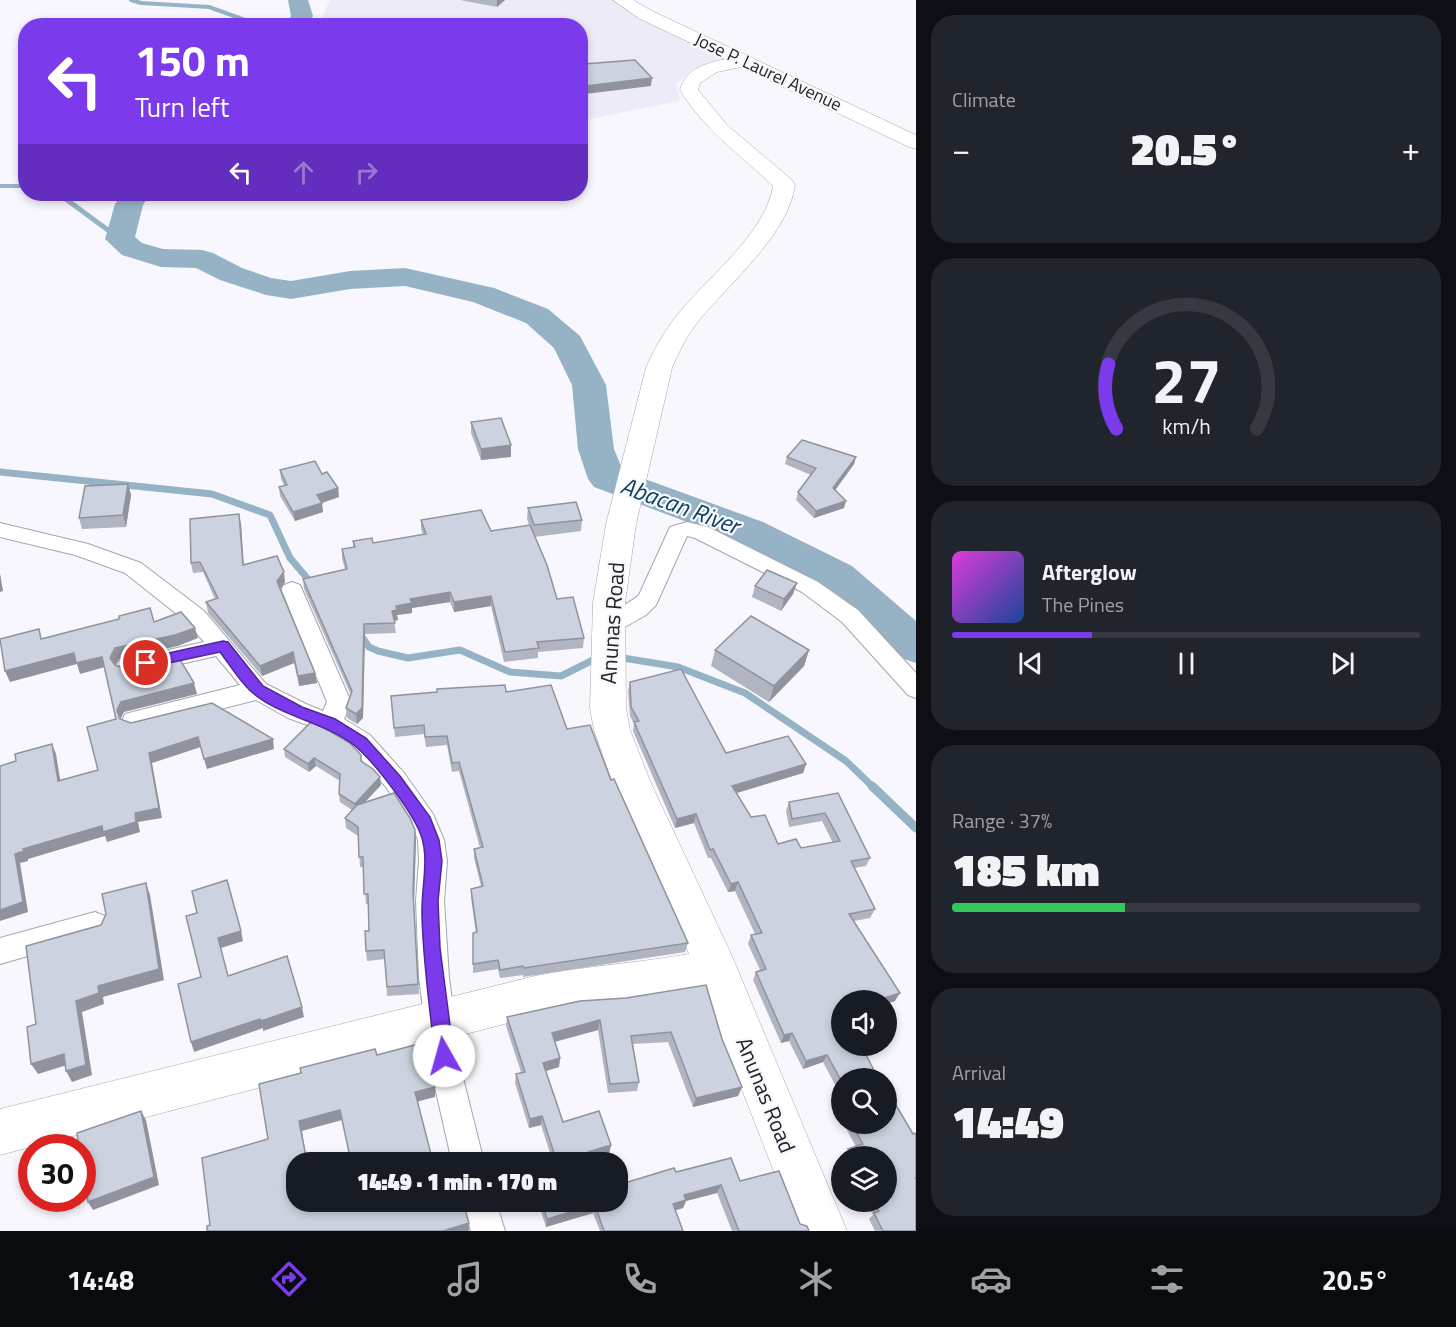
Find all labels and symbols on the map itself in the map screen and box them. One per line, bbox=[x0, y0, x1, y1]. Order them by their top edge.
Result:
street label: Jose P. Laurel Avenue bbox=[690, 26, 846, 118]
water label: Abacan River bbox=[616, 467, 748, 544]
street label: Anunas Road bbox=[591, 561, 633, 685]
pin bbox=[120, 637, 171, 688]
position arrow bbox=[412, 1024, 476, 1088]
street label: Anunas Road bbox=[727, 1032, 805, 1158]
speed limit sign: 30 bbox=[18, 1134, 96, 1212]

